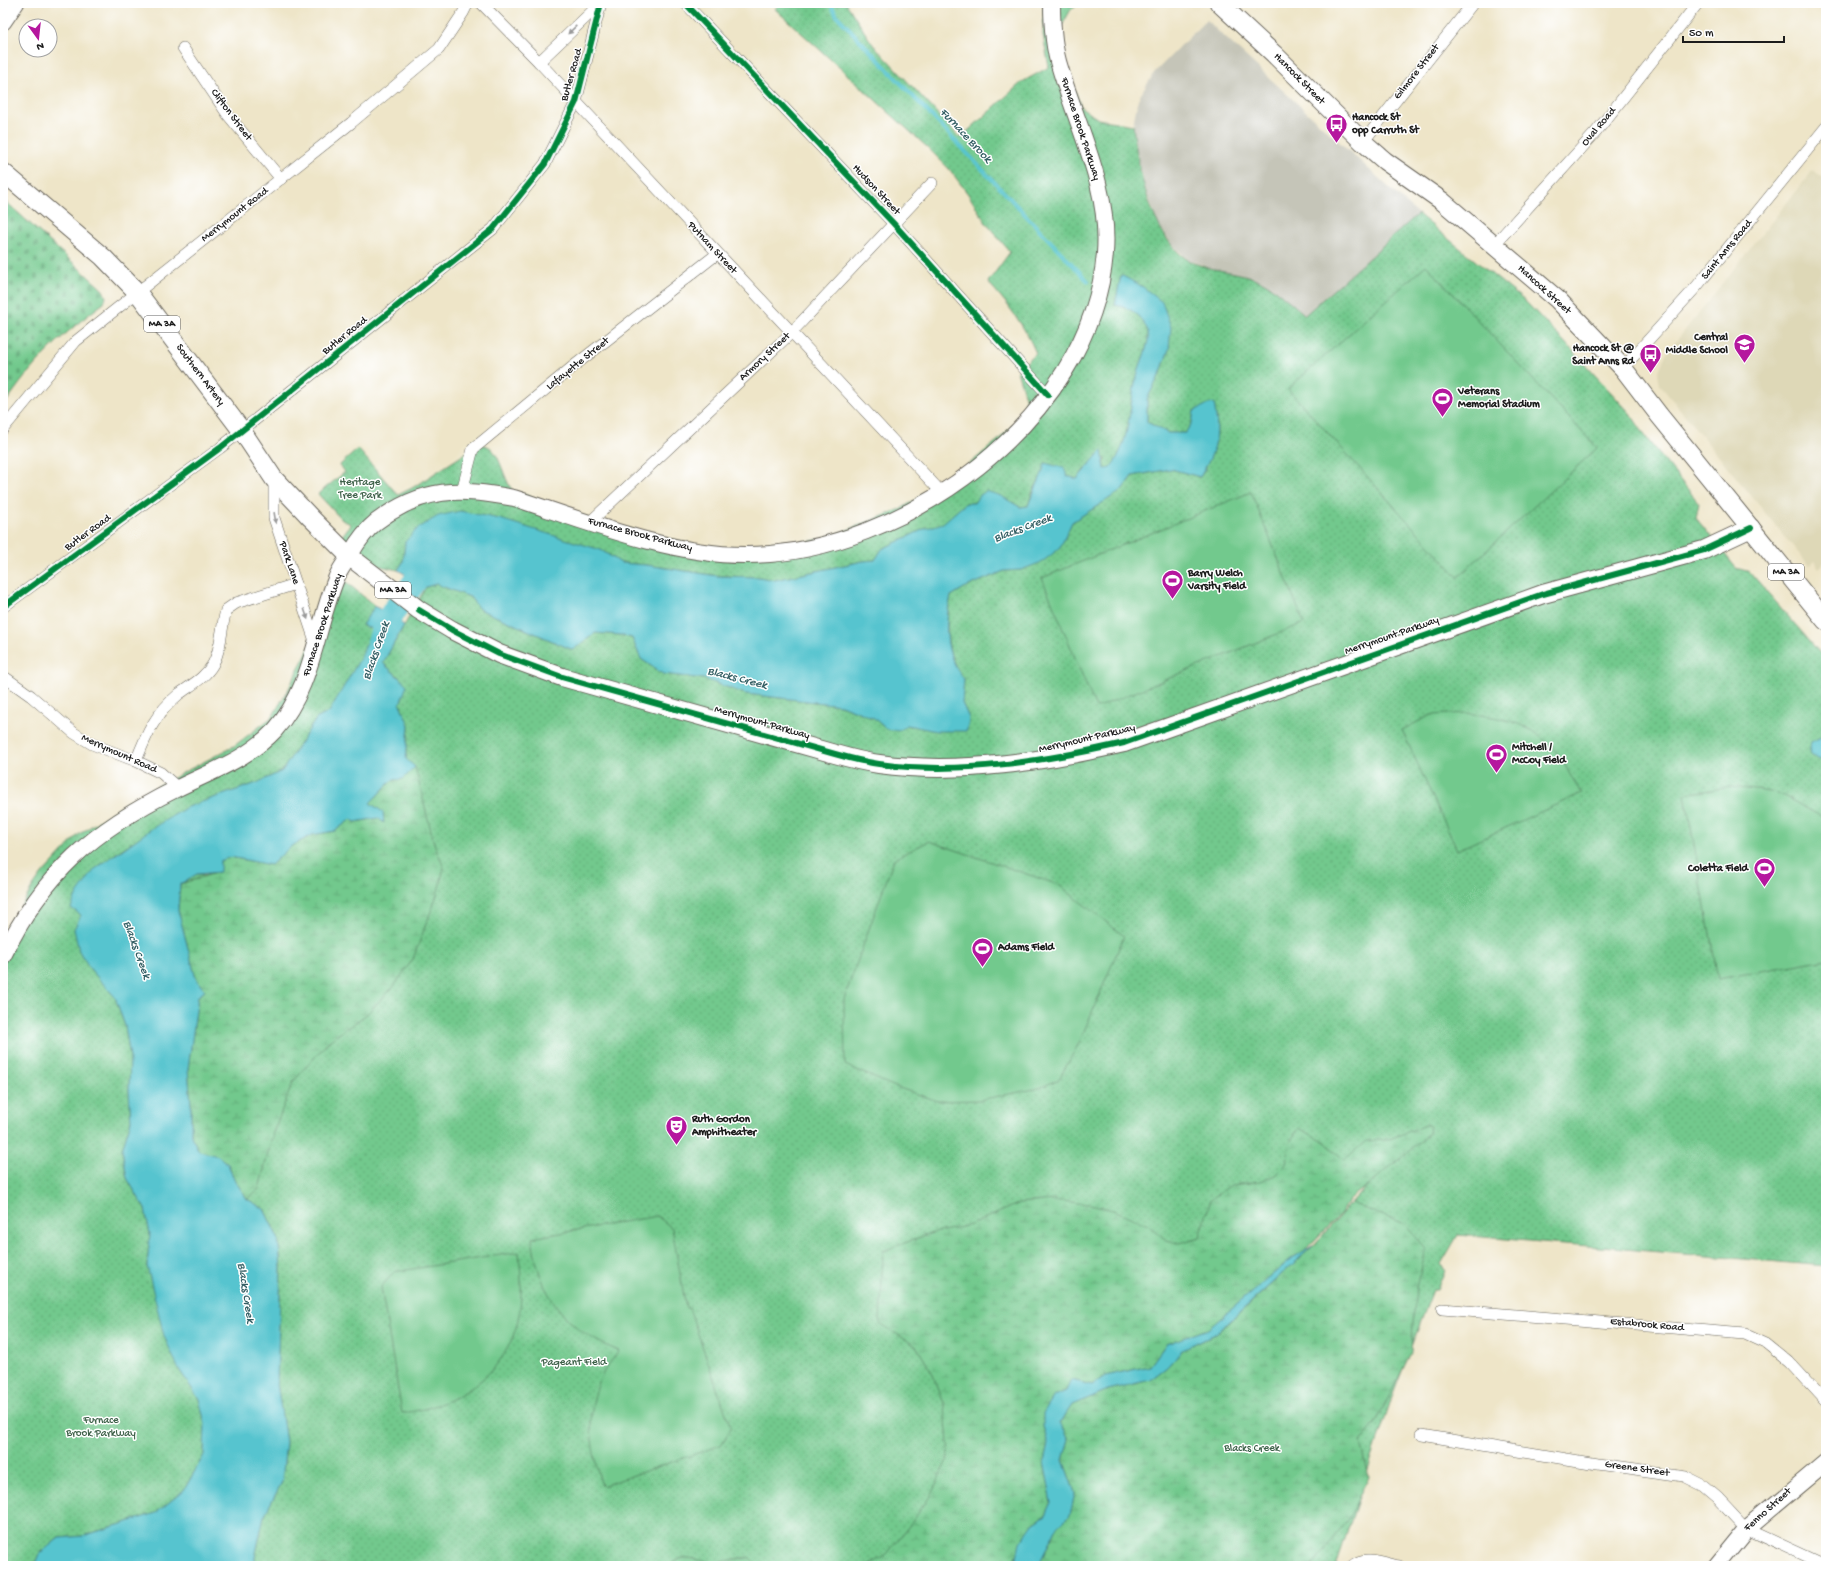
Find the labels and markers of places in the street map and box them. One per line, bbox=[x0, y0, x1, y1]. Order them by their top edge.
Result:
bus stop icon: Hancock St opp Carruth St bbox=[1324, 111, 1350, 144]
place label: Hancock St opp Carruth St bbox=[1351, 111, 1420, 137]
place label: Central Middle School bbox=[1666, 331, 1729, 357]
school or university icon: Central Middle School bbox=[1731, 331, 1757, 364]
place label: Hancock St @ Saint Anns Rd bbox=[1572, 342, 1636, 368]
bus stop icon: Hancock St @ Saint Anns Rd bbox=[1637, 342, 1663, 375]
sports icon: Veterans Memorial Stadium bbox=[1429, 385, 1455, 418]
place label: Veterans Memorial Stadium bbox=[1457, 385, 1540, 411]
sports icon: Barry Welch Varsity Field bbox=[1160, 567, 1186, 600]
place label: Barry Welch Varsity Field bbox=[1187, 568, 1247, 593]
sports icon: Mitchell / McCoy Field bbox=[1483, 741, 1509, 774]
place label: Mitchell / McCoy Field bbox=[1512, 741, 1567, 767]
sports icon: Coletta Field bbox=[1751, 856, 1777, 889]
place label: Coletta Field bbox=[1687, 862, 1750, 875]
sports icon: Adams Field bbox=[970, 935, 996, 968]
place label: Adams Field bbox=[997, 942, 1056, 954]
theatre icon: Ruth Gordon Amphitheater bbox=[664, 1113, 690, 1146]
place label: Ruth Gordon Amphitheater bbox=[691, 1113, 757, 1139]

